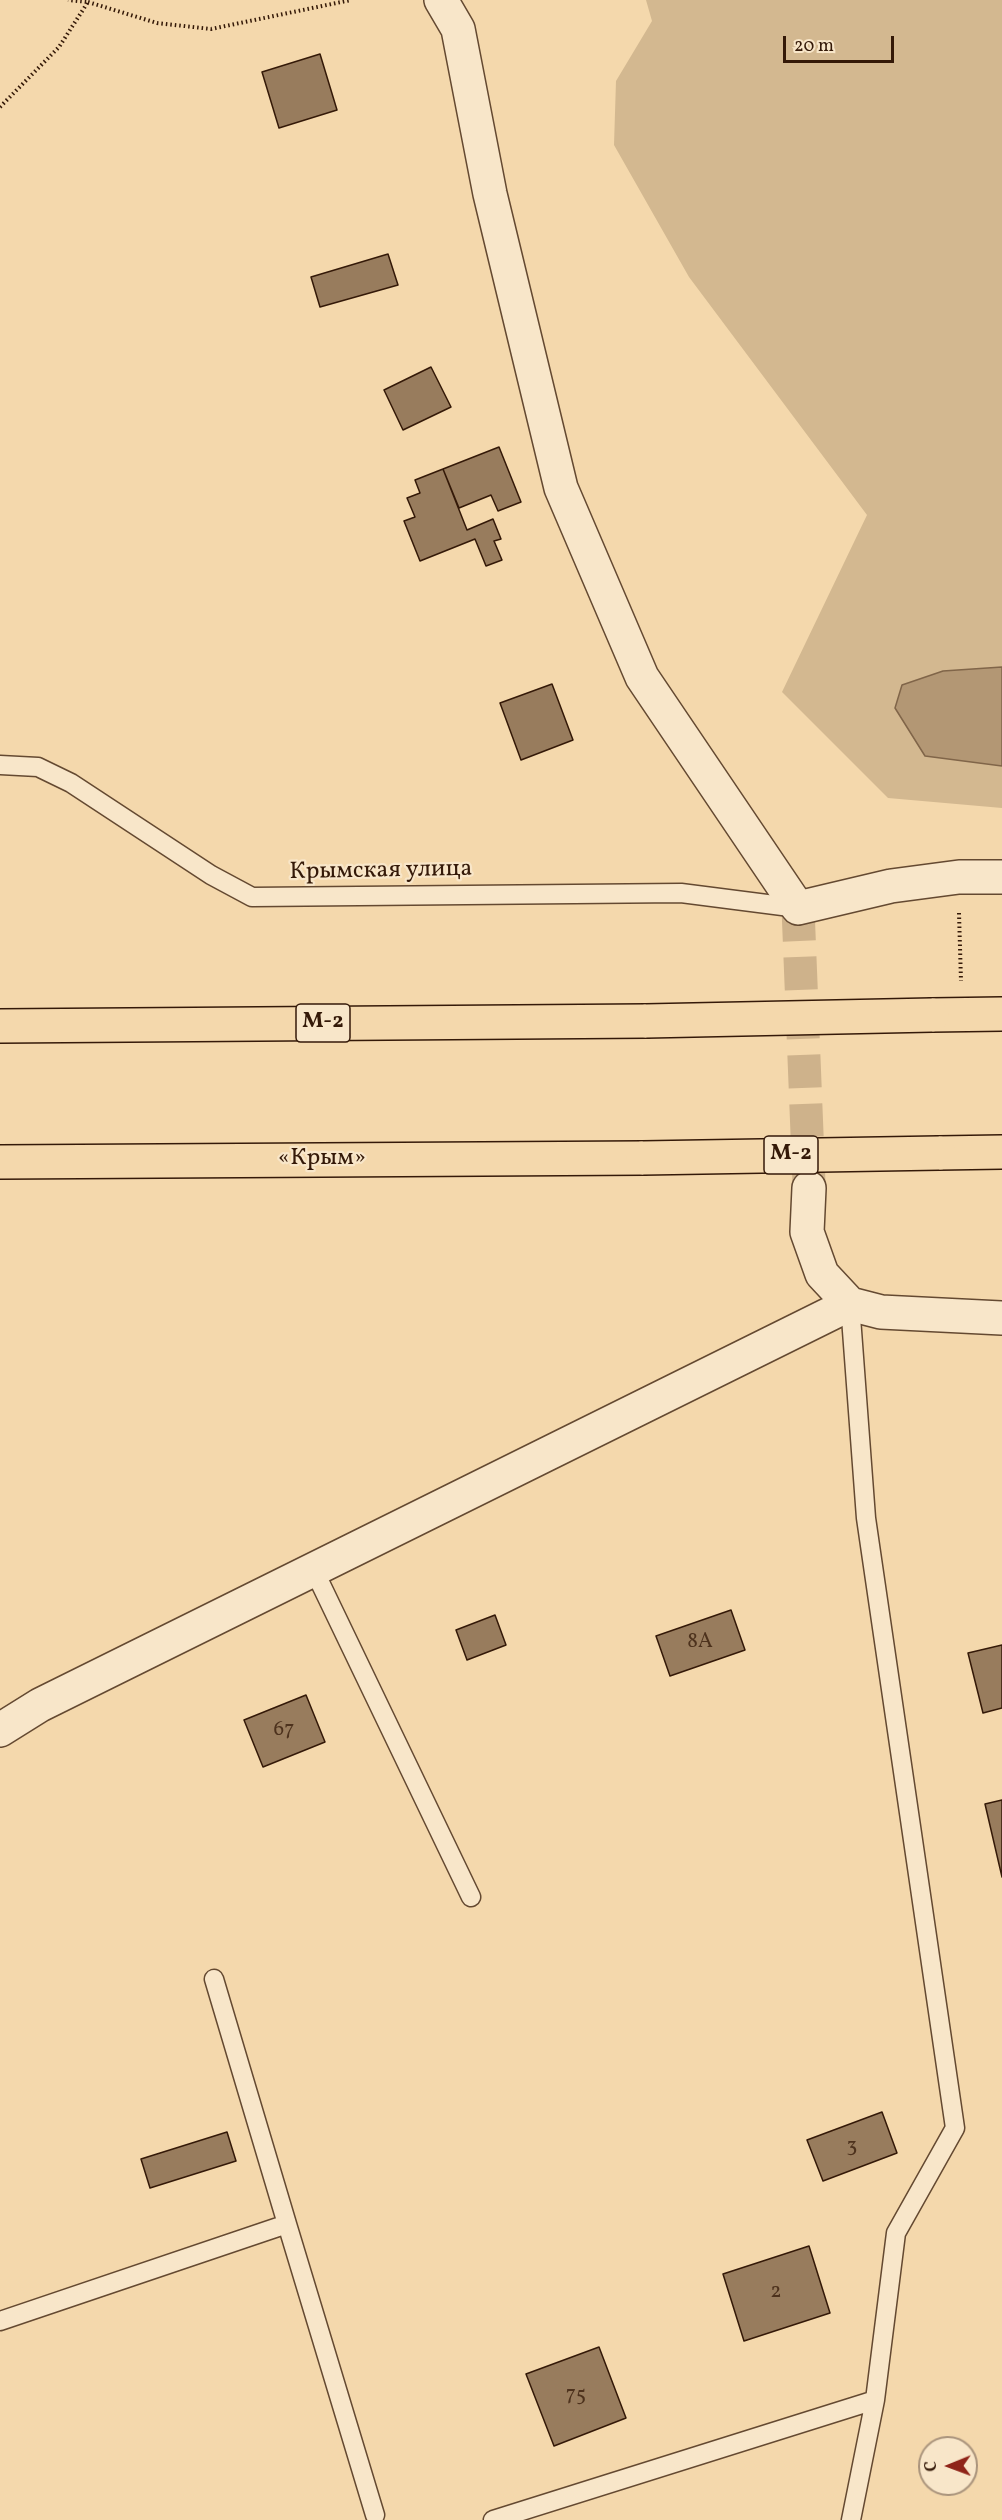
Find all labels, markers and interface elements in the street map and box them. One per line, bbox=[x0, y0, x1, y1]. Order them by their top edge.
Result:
scale bar bbox=[786, 24, 897, 62]
text: 20 m bbox=[794, 34, 834, 59]
street label: Крымская улица bbox=[289, 856, 473, 888]
road number: М-2 bbox=[296, 1004, 350, 1042]
road number: М-2 bbox=[764, 1136, 818, 1174]
street label: «Крым» bbox=[278, 1146, 366, 1174]
house number: 8А bbox=[687, 1630, 713, 1656]
house number: 67 bbox=[274, 1718, 294, 1744]
house number: 3 bbox=[847, 2134, 857, 2160]
house number: 2 bbox=[770, 2280, 782, 2306]
house number: 75 bbox=[566, 2383, 586, 2409]
north arrow bbox=[918, 2436, 978, 2496]
text: С bbox=[921, 2461, 943, 2472]

